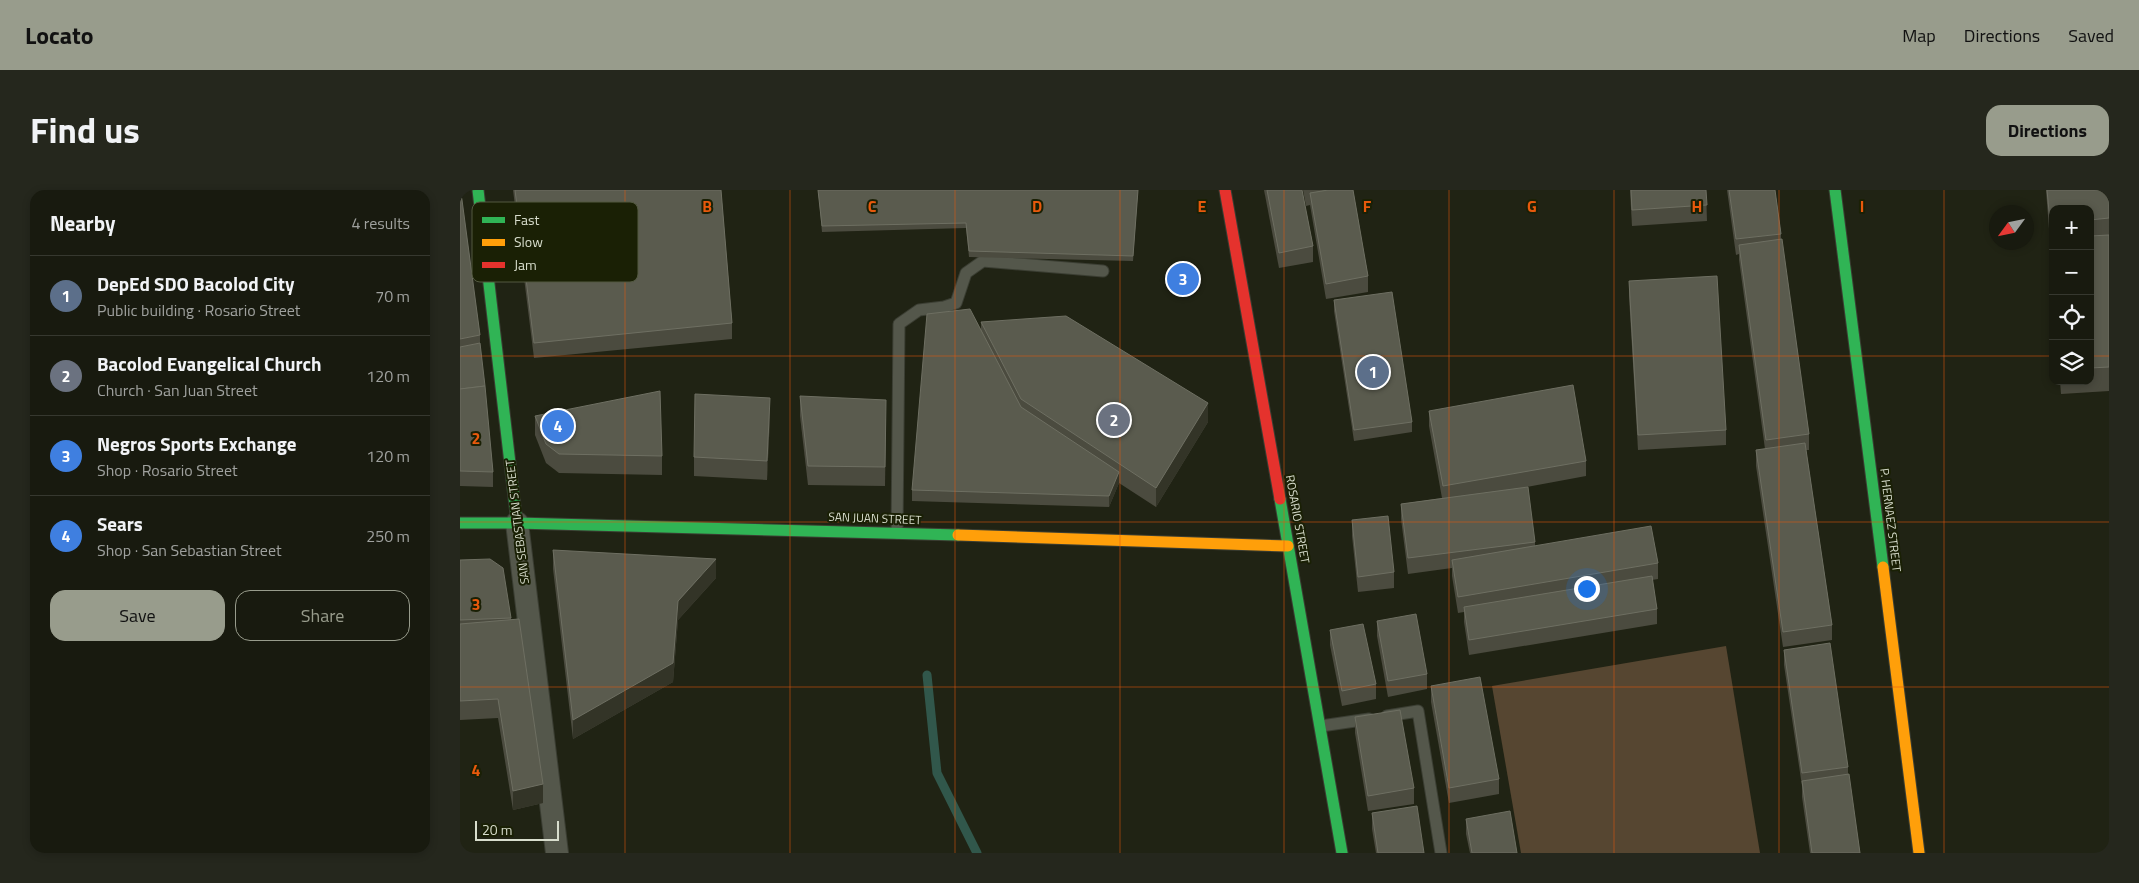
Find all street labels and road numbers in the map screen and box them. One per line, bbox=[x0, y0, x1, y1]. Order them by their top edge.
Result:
street label: SAN SEBASTIAN STREET bbox=[500, 458, 534, 585]
street label: P. HERNAEZ STREET bbox=[1875, 467, 1907, 574]
street label: ROSARIO STREET bbox=[1281, 473, 1315, 565]
street label: SAN JUAN STREET bbox=[828, 507, 923, 529]

